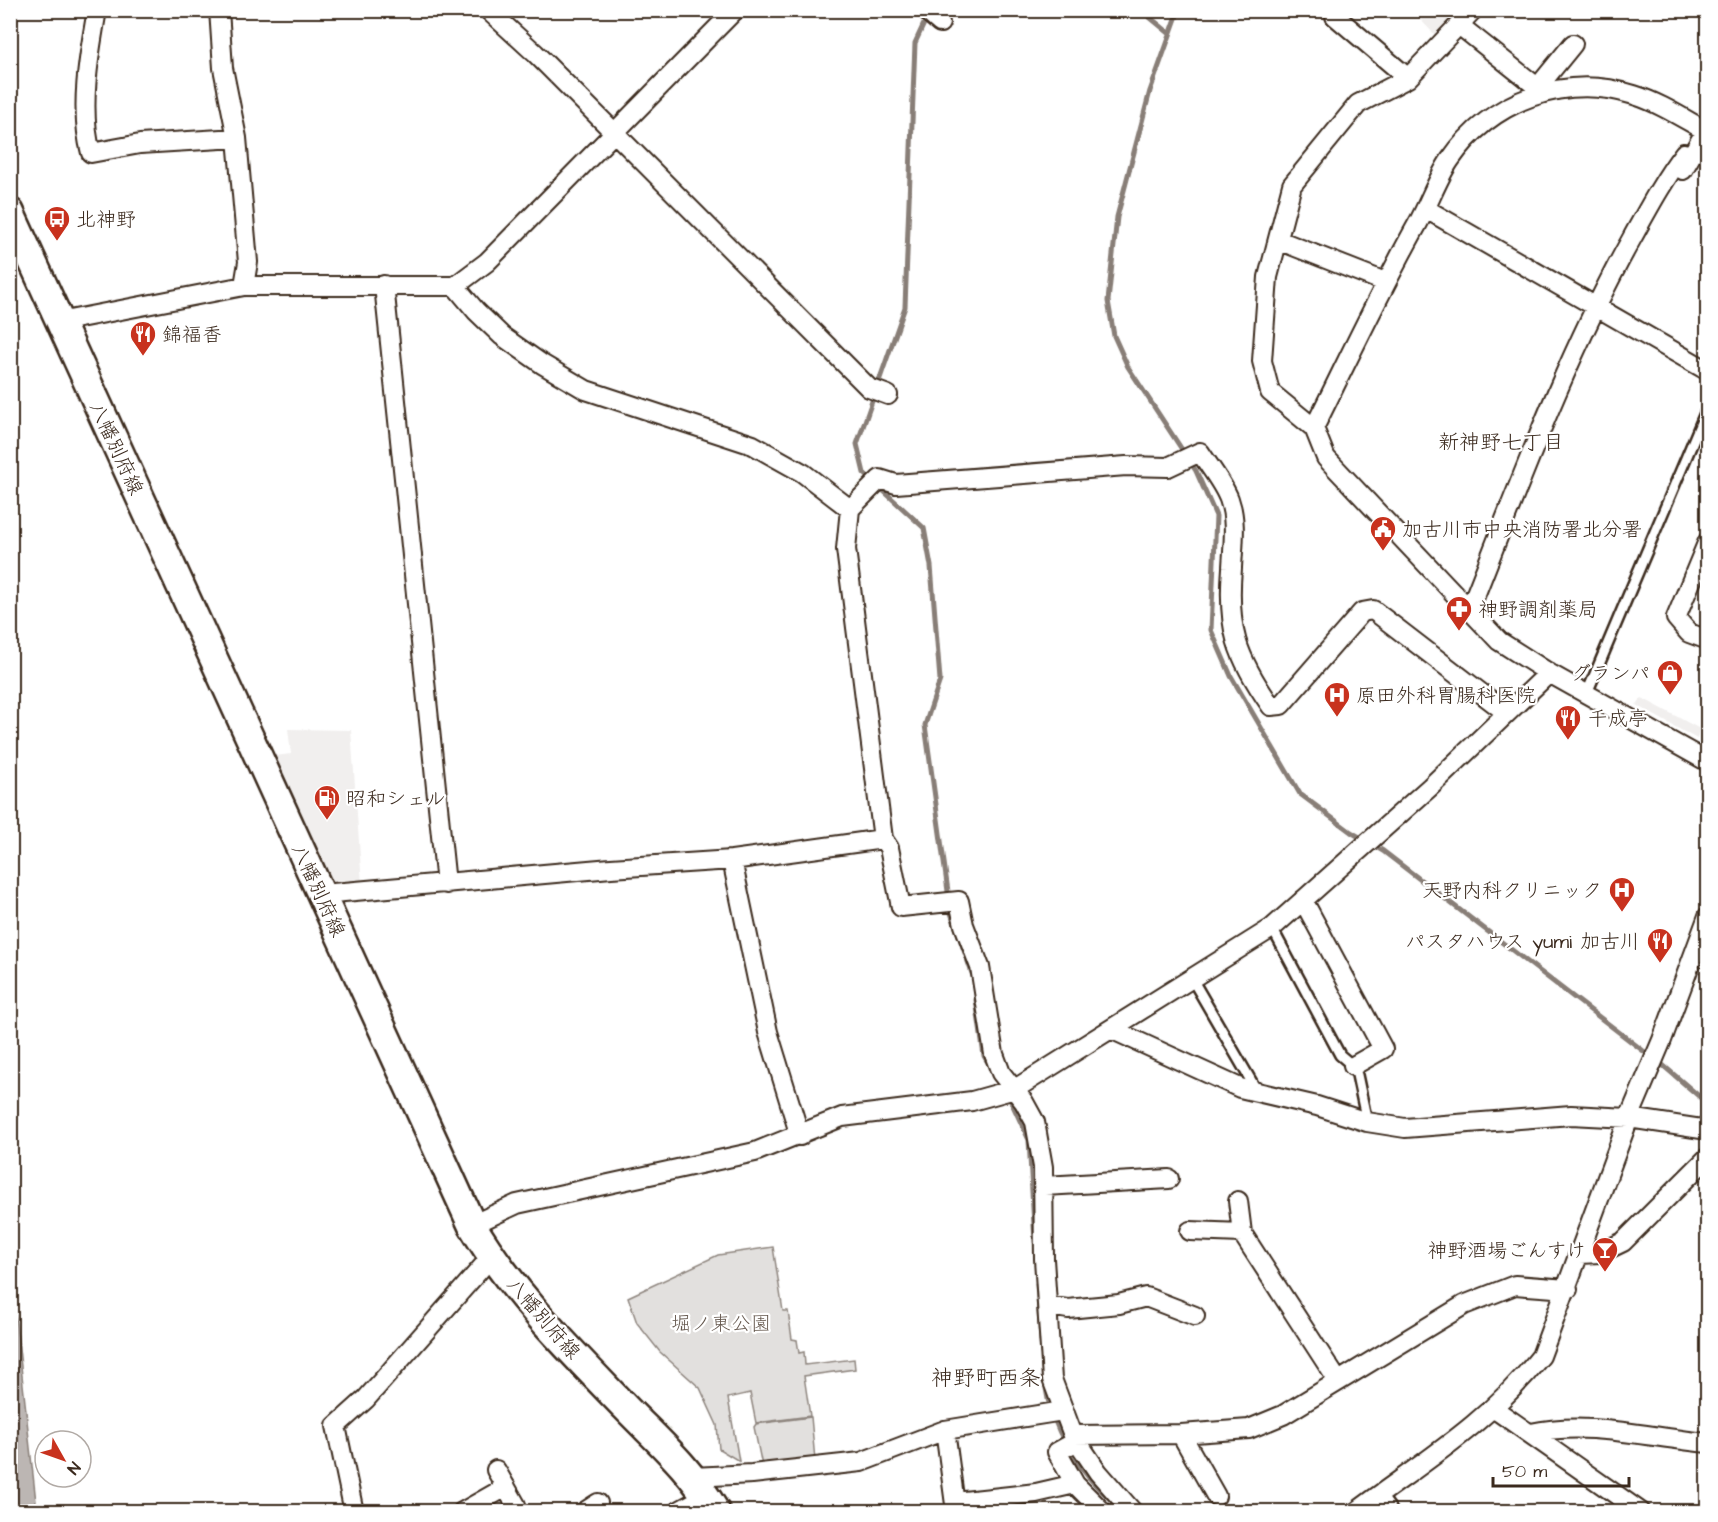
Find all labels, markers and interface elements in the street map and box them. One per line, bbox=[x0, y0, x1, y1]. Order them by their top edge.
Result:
bus stop icon: 北神野 bbox=[42, 204, 72, 242]
place label: 北神野 bbox=[76, 206, 136, 234]
restaurant icon: 錦福香 bbox=[128, 319, 158, 357]
place label: 錦福香 bbox=[162, 321, 222, 349]
street label: 八幡別府線 bbox=[82, 397, 150, 500]
district label: 新神野七丁目 bbox=[1438, 428, 1564, 457]
public building icon: 加古川市中央消防署北分署 bbox=[1368, 514, 1398, 552]
place label: 加古川市中央消防署北分署 bbox=[1402, 516, 1642, 544]
pharmacy icon: 神野調剤薬局 bbox=[1444, 594, 1474, 632]
place label: 神野調剤薬局 bbox=[1478, 596, 1598, 624]
shop icon: グランパ bbox=[1655, 658, 1685, 696]
place label: グランパ bbox=[1571, 660, 1650, 688]
hospital icon: 原田外科胃腸科医院 bbox=[1322, 680, 1352, 718]
place label: 原田外科胃腸科医院 bbox=[1356, 682, 1536, 710]
restaurant icon: 千成亭 bbox=[1553, 703, 1583, 741]
place label: 千成亭 bbox=[1588, 705, 1648, 733]
fuel station icon: 昭和シェル bbox=[312, 783, 342, 821]
place label: 昭和シェル bbox=[346, 785, 446, 813]
street label: 八幡別府線 bbox=[284, 839, 352, 942]
hospital icon: 天野内科クリニック bbox=[1607, 875, 1637, 913]
place label: 天野内科クリニック bbox=[1422, 877, 1602, 905]
restaurant icon: パスタハウス yumi 加古川 bbox=[1645, 926, 1675, 964]
place label: パスタハウス yumi 加古川 bbox=[1405, 928, 1640, 957]
bar icon: 神野酒場ごんすけ bbox=[1590, 1235, 1620, 1273]
place label: 神野酒場ごんすけ bbox=[1427, 1237, 1586, 1265]
street label: 八幡別府線 bbox=[500, 1272, 587, 1366]
park label: 堀ノ東公園 bbox=[671, 1310, 771, 1338]
district label: 神野町西条 bbox=[931, 1363, 1041, 1394]
north arrow bbox=[33, 1429, 93, 1489]
scale bar bbox=[1493, 1450, 1630, 1488]
text: N bbox=[62, 1457, 85, 1479]
text: 50 m bbox=[1502, 1459, 1547, 1484]

